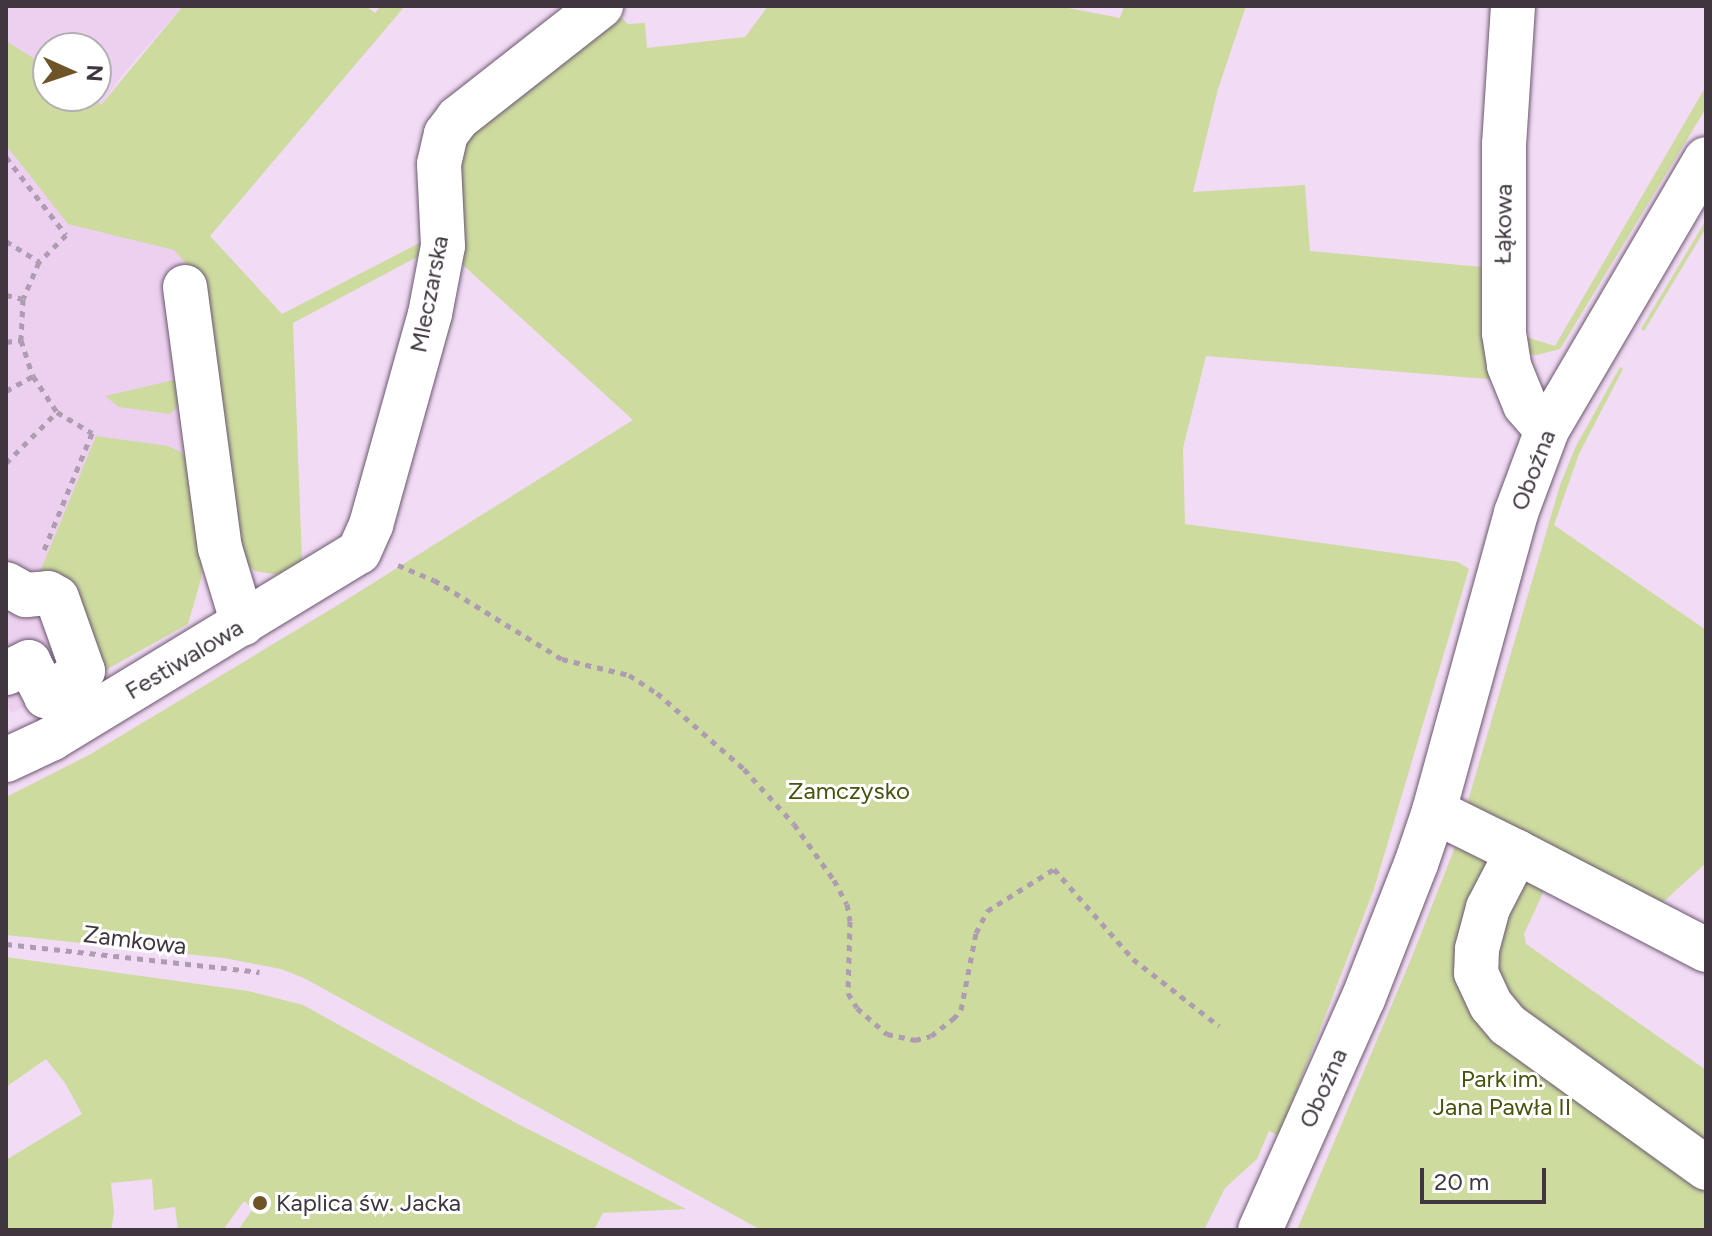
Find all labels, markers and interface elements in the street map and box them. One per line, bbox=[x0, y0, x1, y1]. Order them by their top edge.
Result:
north arrow bbox=[32, 32, 112, 112]
text: N bbox=[81, 64, 108, 82]
street label: Łąkowa bbox=[1488, 184, 1518, 264]
street label: Mleczarska bbox=[404, 233, 454, 355]
street label: Oboźna bbox=[1505, 426, 1561, 514]
street label: Festiwalowa bbox=[120, 613, 248, 705]
park label: Zamczysko bbox=[788, 777, 910, 805]
street label: Zamkowa bbox=[82, 919, 188, 961]
street label: Oboźna bbox=[1293, 1044, 1353, 1132]
park label: Park im. Jana Pawła II bbox=[1433, 1065, 1571, 1121]
scale bar bbox=[1424, 1152, 1550, 1202]
text: 20 m bbox=[1434, 1167, 1489, 1196]
place label: Kaplica św. Jacka bbox=[276, 1189, 461, 1217]
marker: Kaplica św. Jacka bbox=[251, 1194, 269, 1212]

